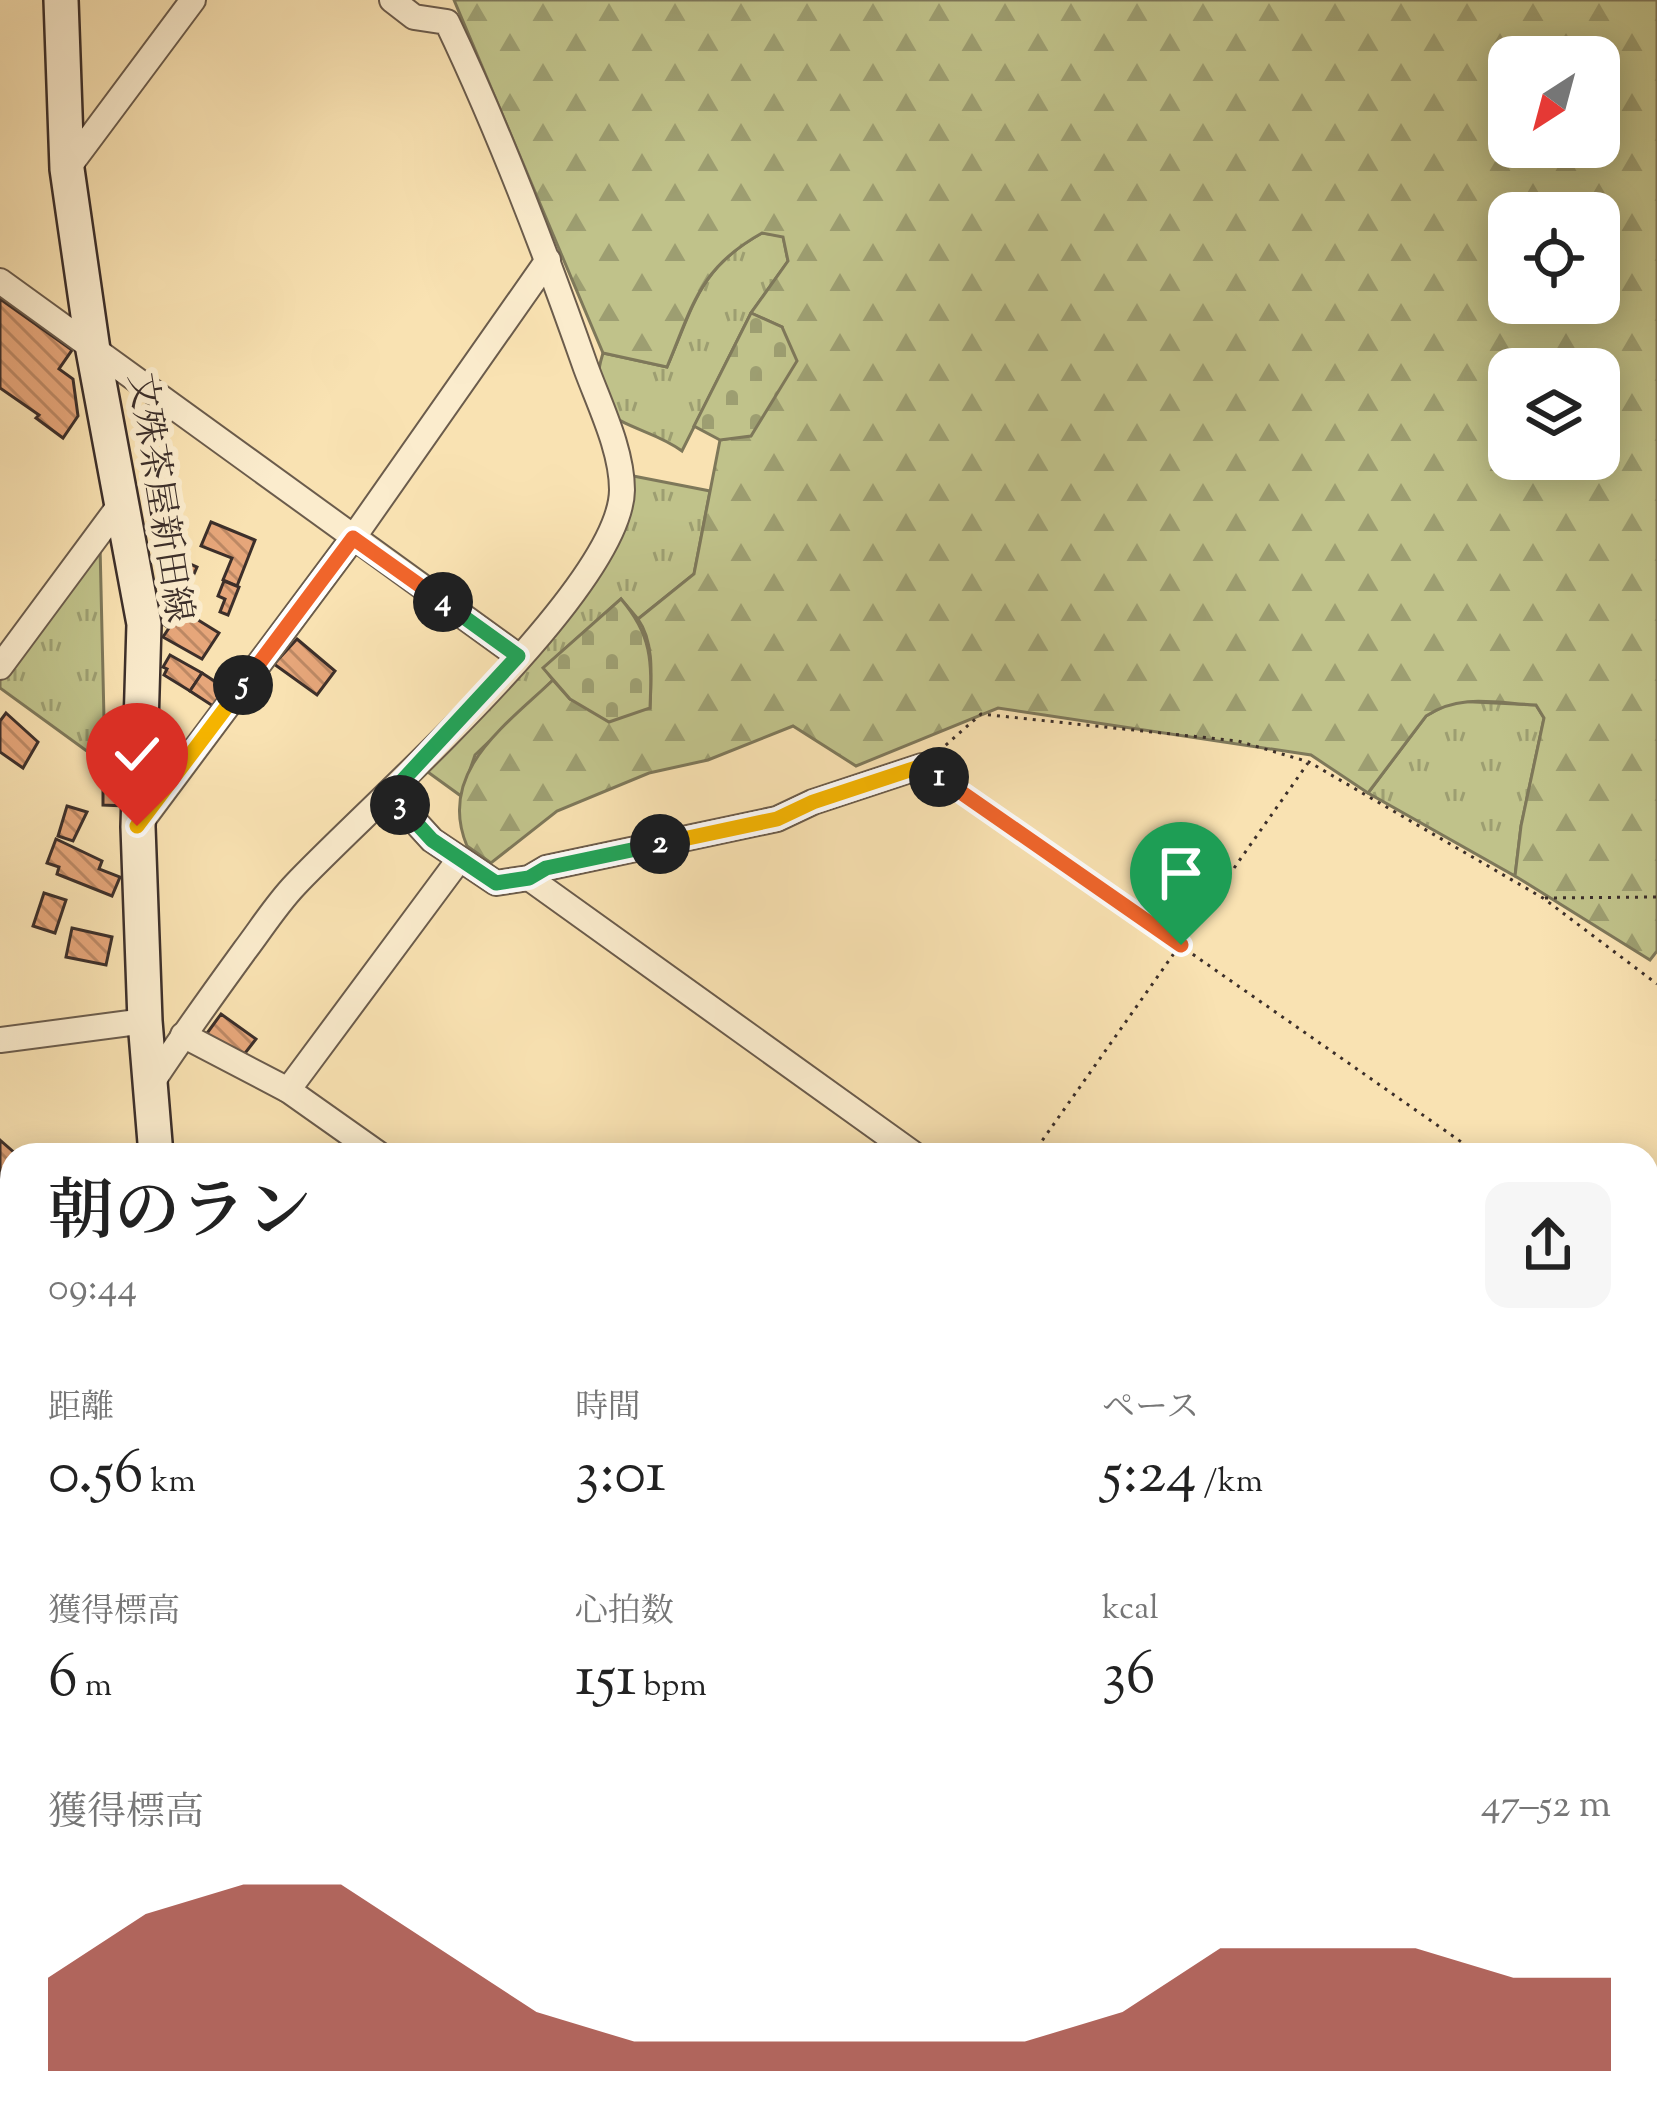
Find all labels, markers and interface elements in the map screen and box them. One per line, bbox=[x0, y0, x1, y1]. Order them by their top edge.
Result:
north arrow bbox=[1488, 36, 1620, 168]
map controls bbox=[1488, 36, 1620, 480]
button: locate bbox=[1488, 192, 1620, 324]
button: layers bbox=[1488, 348, 1620, 480]
street label: 文殊茶屋新田線 bbox=[113, 369, 203, 627]
pin: 4 bbox=[413, 572, 473, 632]
text: 4 bbox=[435, 578, 451, 626]
pin: 5 bbox=[213, 655, 273, 715]
text: 5 bbox=[237, 661, 249, 709]
pin bbox=[86, 703, 188, 826]
icon: check bbox=[104, 721, 170, 787]
pin: 1 bbox=[909, 747, 969, 807]
text: 1 bbox=[933, 753, 945, 801]
pin: 3 bbox=[370, 775, 430, 835]
text: 3 bbox=[393, 781, 407, 829]
pin: 2 bbox=[630, 814, 690, 874]
text: 2 bbox=[652, 820, 668, 868]
pin bbox=[1130, 822, 1232, 945]
icon: arrive bbox=[1148, 840, 1214, 906]
text: 朝のラン bbox=[48, 1169, 312, 1264]
button: share bbox=[1485, 1182, 1611, 1308]
text: 09:44 bbox=[48, 1262, 137, 1318]
text: 距離 bbox=[48, 1385, 114, 1433]
text: 時間 bbox=[575, 1385, 641, 1433]
text: ペース bbox=[1102, 1385, 1199, 1433]
text: 0.56 bbox=[48, 1433, 144, 1520]
text: 3:01 bbox=[575, 1433, 666, 1520]
text: 5:24 bbox=[1102, 1433, 1196, 1520]
text: km bbox=[144, 1459, 196, 1507]
text: /km bbox=[1196, 1459, 1263, 1507]
text: kcal bbox=[1102, 1586, 1159, 1634]
text: 獲得標高 bbox=[48, 1589, 180, 1637]
text: 心拍数 bbox=[575, 1589, 674, 1637]
text: 36 bbox=[1102, 1634, 1156, 1721]
text: 6 bbox=[48, 1637, 78, 1724]
text: 151 bbox=[575, 1637, 636, 1724]
text: m bbox=[78, 1663, 112, 1711]
text: bpm bbox=[636, 1663, 707, 1711]
text: 47–52 m bbox=[1481, 1779, 1611, 1835]
text: 獲得標高 bbox=[48, 1787, 204, 1843]

